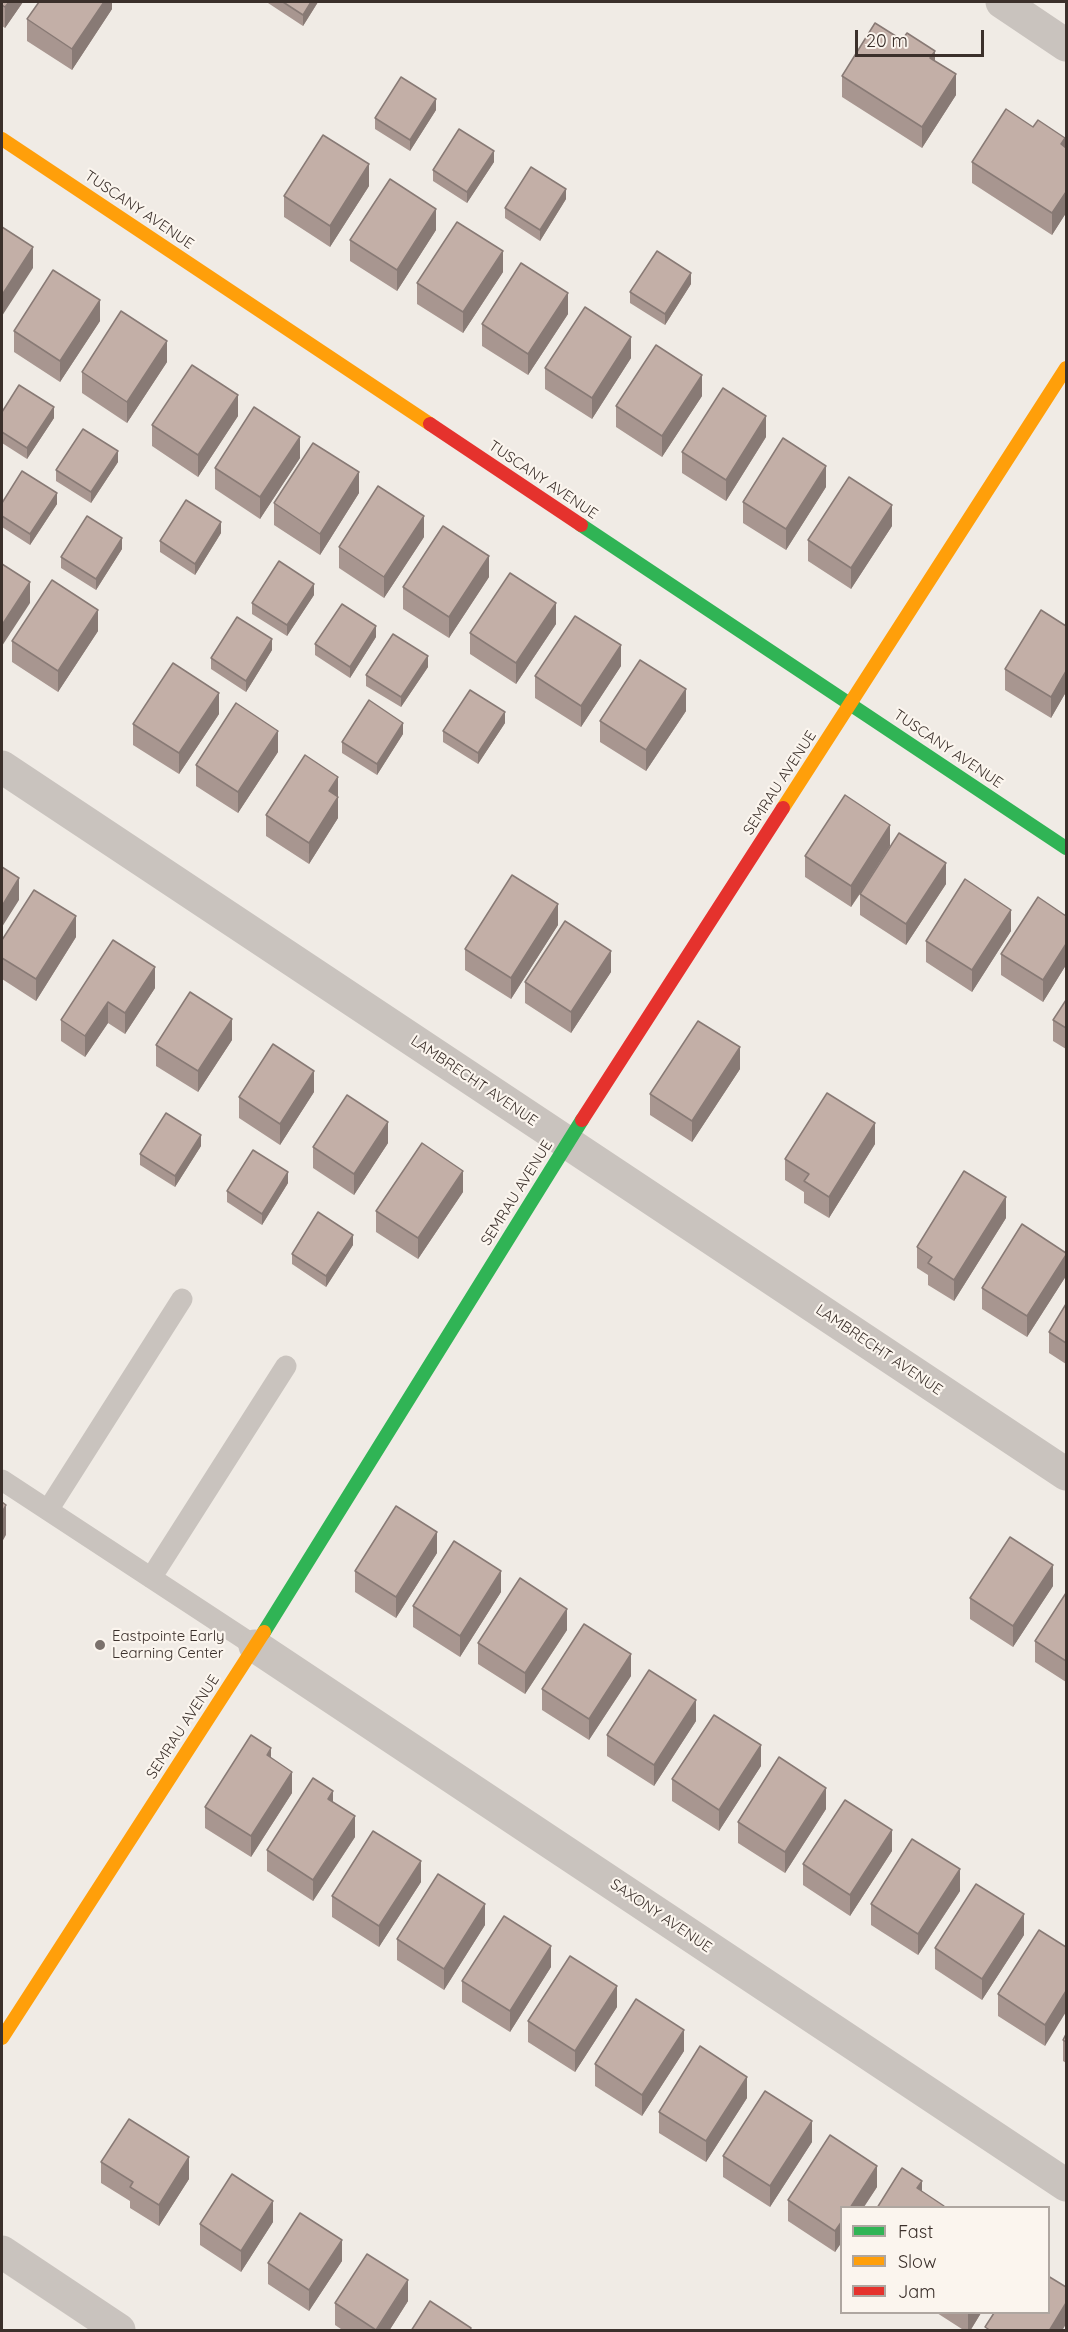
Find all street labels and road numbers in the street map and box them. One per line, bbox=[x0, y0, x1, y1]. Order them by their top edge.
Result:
street label: TUSCANY AVENUE bbox=[81, 167, 197, 253]
street label: TUSCANY AVENUE bbox=[485, 437, 601, 523]
street label: TUSCANY AVENUE bbox=[890, 706, 1006, 792]
street label: SEMRAU AVENUE bbox=[740, 727, 820, 839]
street label: LAMBRECHT AVENUE bbox=[407, 1032, 541, 1130]
street label: SEMRAU AVENUE bbox=[477, 1137, 557, 1249]
street label: LAMBRECHT AVENUE bbox=[812, 1301, 946, 1399]
street label: SEMRAU AVENUE bbox=[143, 1671, 223, 1783]
street label: SAXONY AVENUE bbox=[607, 1875, 715, 1957]

